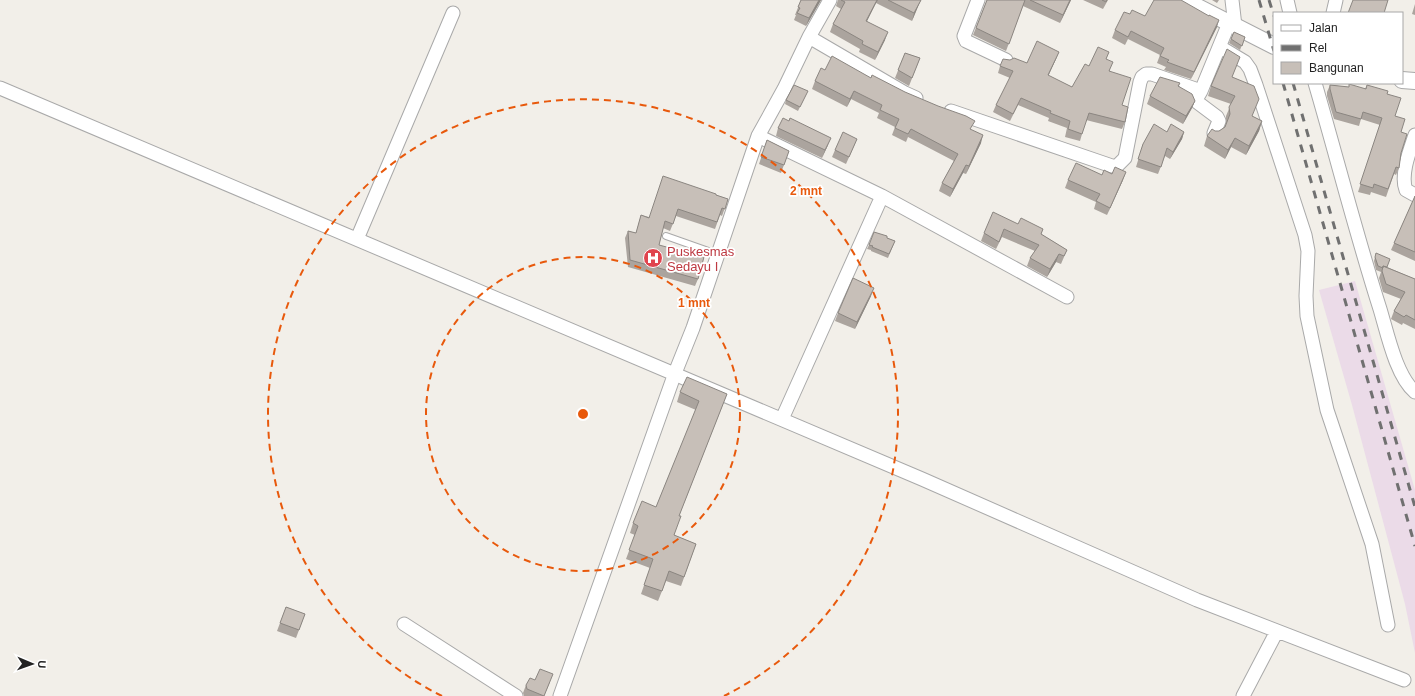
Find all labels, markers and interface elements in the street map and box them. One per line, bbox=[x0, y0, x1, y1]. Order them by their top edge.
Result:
legend bbox=[1273, 12, 1403, 84]
text: Jalan bbox=[1309, 21, 1338, 35]
text: Rel bbox=[1309, 41, 1327, 55]
text: Bangunan bbox=[1309, 61, 1364, 75]
text: 2 mnt bbox=[790, 184, 822, 198]
place label: Puskesmas Sedayu I bbox=[667, 244, 735, 274]
hospital icon: Puskesmas Sedayu I bbox=[642, 247, 664, 269]
text: 1 mnt bbox=[678, 296, 710, 310]
centre of rings bbox=[576, 407, 590, 421]
north arrow bbox=[12, 644, 52, 684]
text: U bbox=[36, 660, 48, 669]

